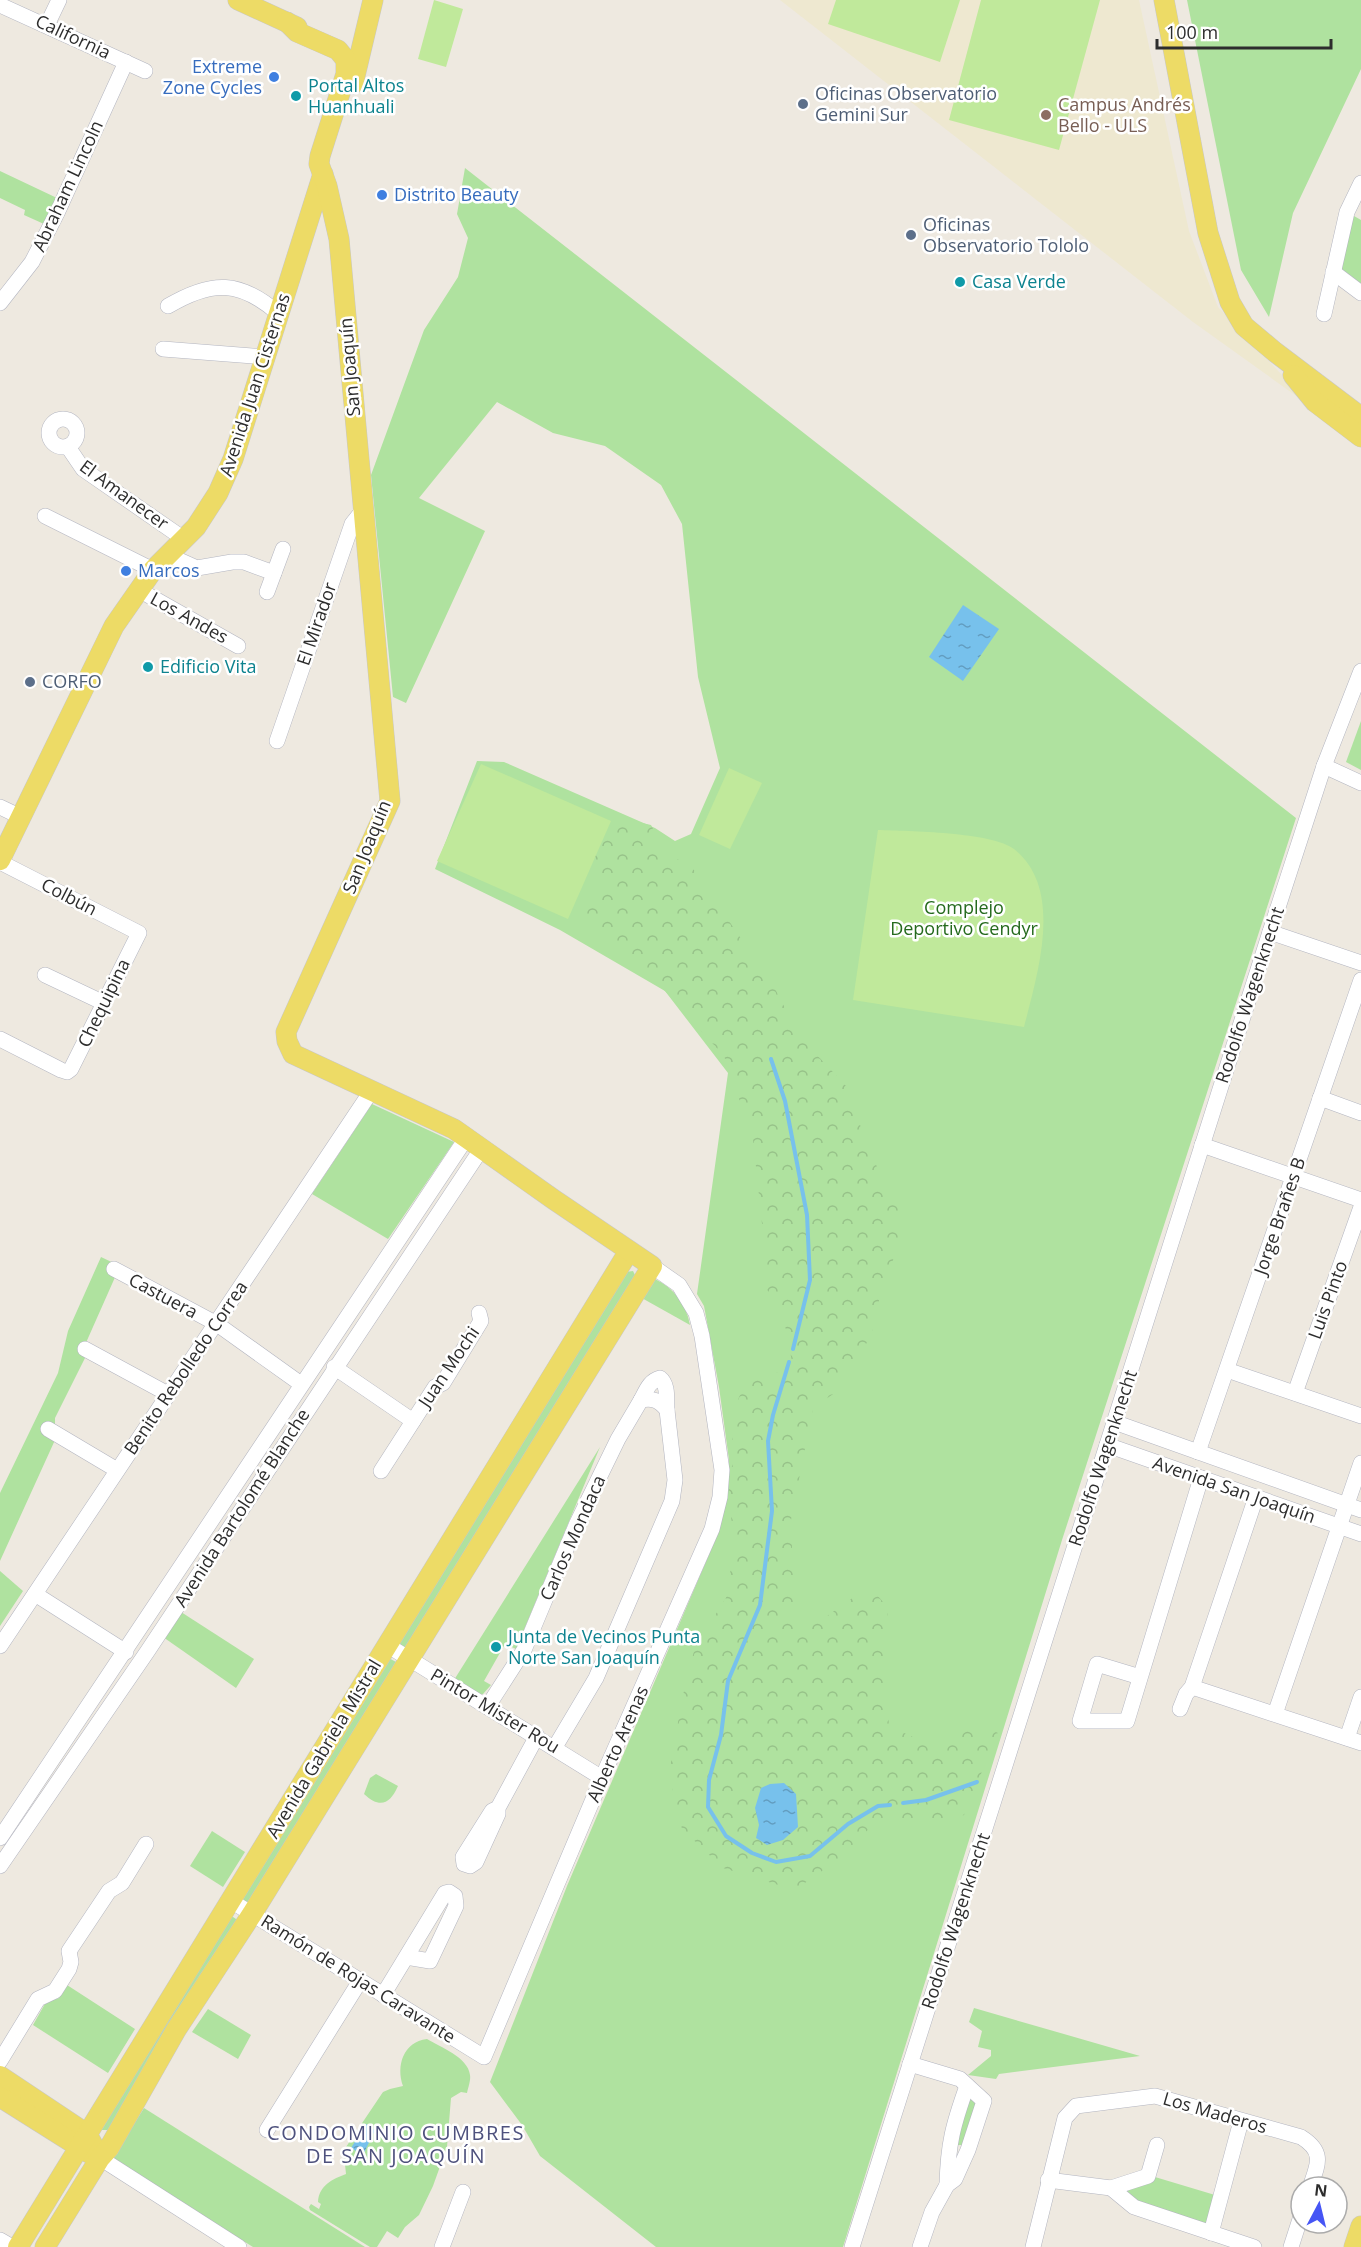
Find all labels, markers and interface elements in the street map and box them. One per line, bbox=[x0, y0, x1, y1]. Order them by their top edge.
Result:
street label: California bbox=[32, 8, 115, 64]
scale bar bbox=[1157, 12, 1331, 50]
text: 100 m bbox=[1166, 20, 1218, 44]
place label: Extreme Zone Cycles bbox=[163, 54, 262, 99]
marker: Extreme Zone Cycles bbox=[267, 70, 281, 84]
place label: Portal Altos Huanhuali bbox=[308, 73, 404, 118]
place label: Oficinas Observatorio Gemini Sur bbox=[815, 81, 997, 126]
marker: Portal Altos Huanhuali bbox=[289, 89, 303, 103]
place label: Campus Andrés Bello - ULS bbox=[1058, 92, 1191, 137]
marker: Oficinas Observatorio Gemini Sur bbox=[796, 97, 810, 111]
marker: Campus Andrés Bello - ULS bbox=[1039, 108, 1053, 122]
street label: Abraham Lincoln bbox=[26, 116, 108, 255]
place label: Distrito Beauty bbox=[394, 182, 520, 206]
marker: Distrito Beauty bbox=[375, 188, 389, 202]
place label: Oficinas Observatorio Tololo bbox=[923, 212, 1089, 257]
marker: Oficinas Observatorio Tololo bbox=[904, 228, 918, 242]
place label: Casa Verde bbox=[972, 269, 1066, 293]
marker: Casa Verde bbox=[953, 275, 967, 289]
street label: Avenida Juan Cisternas bbox=[213, 290, 295, 479]
street label: San Joaquín bbox=[333, 317, 365, 417]
street label: El Amanecer bbox=[75, 454, 174, 535]
place label: Marcos bbox=[138, 558, 200, 582]
marker: Marcos bbox=[119, 564, 133, 578]
street label: El Mirador bbox=[291, 578, 342, 668]
street label: Los Andes bbox=[146, 586, 233, 648]
place label: Edificio Vita bbox=[160, 654, 257, 678]
marker: Edificio Vita bbox=[141, 660, 155, 674]
place label: CORFO bbox=[42, 669, 102, 693]
marker: CORFO bbox=[23, 675, 37, 689]
street label: San Joaquín bbox=[336, 796, 396, 897]
street label: Colbún bbox=[37, 872, 102, 920]
park label: Complejo Deportivo Cendyr bbox=[890, 895, 1038, 940]
street label: Rodolfo Wagenknecht bbox=[1209, 903, 1289, 1086]
street label: Chequipina bbox=[71, 954, 135, 1051]
street label: Jorge Brañes B bbox=[1247, 1154, 1310, 1279]
street label: Luis Pinto bbox=[1302, 1257, 1352, 1342]
street label: Castuera bbox=[125, 1267, 202, 1323]
street label: Benito Rebolledo Correa bbox=[118, 1276, 252, 1459]
street label: Juan Mochi bbox=[411, 1321, 484, 1413]
street label: Rodolfo Wagenknecht bbox=[1062, 1366, 1142, 1549]
street label: Avenida Bartolomé Blanche bbox=[168, 1404, 314, 1611]
street label: Avenida San Joaquín bbox=[1150, 1450, 1319, 1528]
street label: Carlos Mondaca bbox=[534, 1471, 611, 1604]
place label: Junta de Vecinos Punta Norte San Joaquín bbox=[506, 1624, 700, 1669]
marker: Junta de Vecinos Punta Norte San Joaquín bbox=[489, 1640, 503, 1654]
street label: Avenida Gabriela Mistral bbox=[260, 1655, 386, 1842]
street label: Pintor Mister Rou bbox=[427, 1662, 564, 1758]
street label: Alberto Arenas bbox=[581, 1682, 653, 1805]
street label: Rodolfo Wagenknecht bbox=[915, 1829, 995, 2012]
street label: Ramón de Rojas Caravante bbox=[257, 1908, 460, 2048]
street label: Los Maderos bbox=[1160, 2086, 1270, 2138]
district label: CONDOMINIO CUMBRES DE SAN JOAQUÍN bbox=[267, 2119, 525, 2169]
north arrow bbox=[1289, 2175, 1349, 2235]
text: N bbox=[1313, 2178, 1329, 2202]

